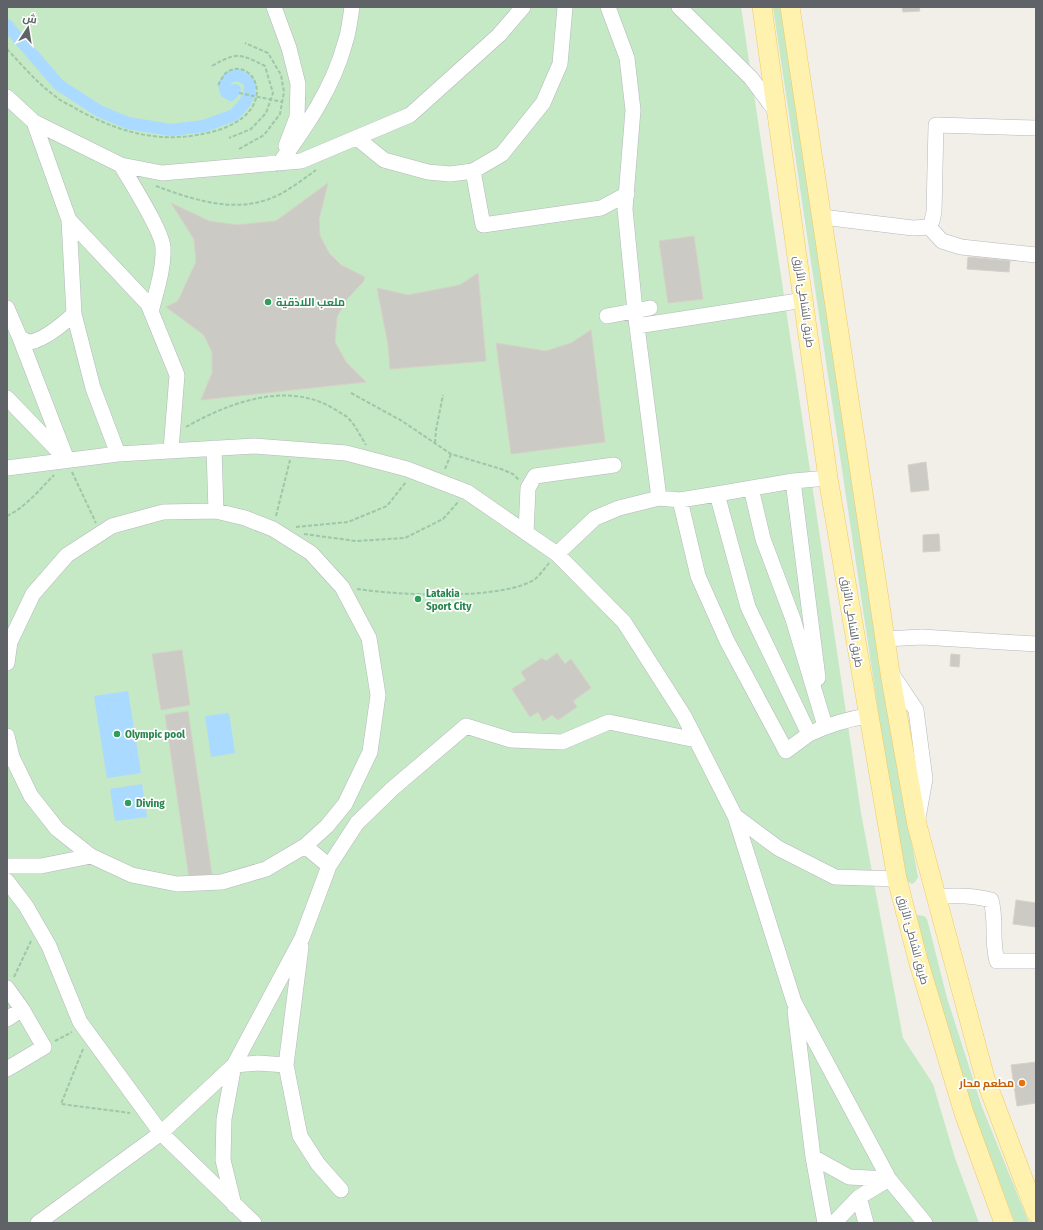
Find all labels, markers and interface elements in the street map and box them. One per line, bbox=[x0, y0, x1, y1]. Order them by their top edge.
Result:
north arrow bbox=[8, 8, 48, 48]
text: ش bbox=[22, 11, 38, 27]
street label: طريق الشاطئ الأزرق bbox=[791, 255, 817, 349]
place label: ملعب اللاذقية bbox=[276, 296, 345, 309]
marker: ملعب اللاذقية bbox=[263, 297, 273, 307]
street label: طريق الشاطئ الأزرق bbox=[838, 575, 866, 669]
place label: Latakia Sport City bbox=[426, 587, 472, 613]
marker: Latakia Sport City bbox=[413, 594, 423, 604]
place label: Olympic pool bbox=[125, 728, 186, 741]
marker: Olympic pool bbox=[112, 729, 122, 739]
place label: Diving bbox=[136, 797, 165, 810]
marker: Diving bbox=[123, 798, 133, 808]
street label: طريق الشاطئ الأزرق bbox=[895, 894, 931, 986]
place label: مطعم محار bbox=[958, 1077, 1014, 1091]
marker: مطعم محار bbox=[1017, 1078, 1027, 1088]

